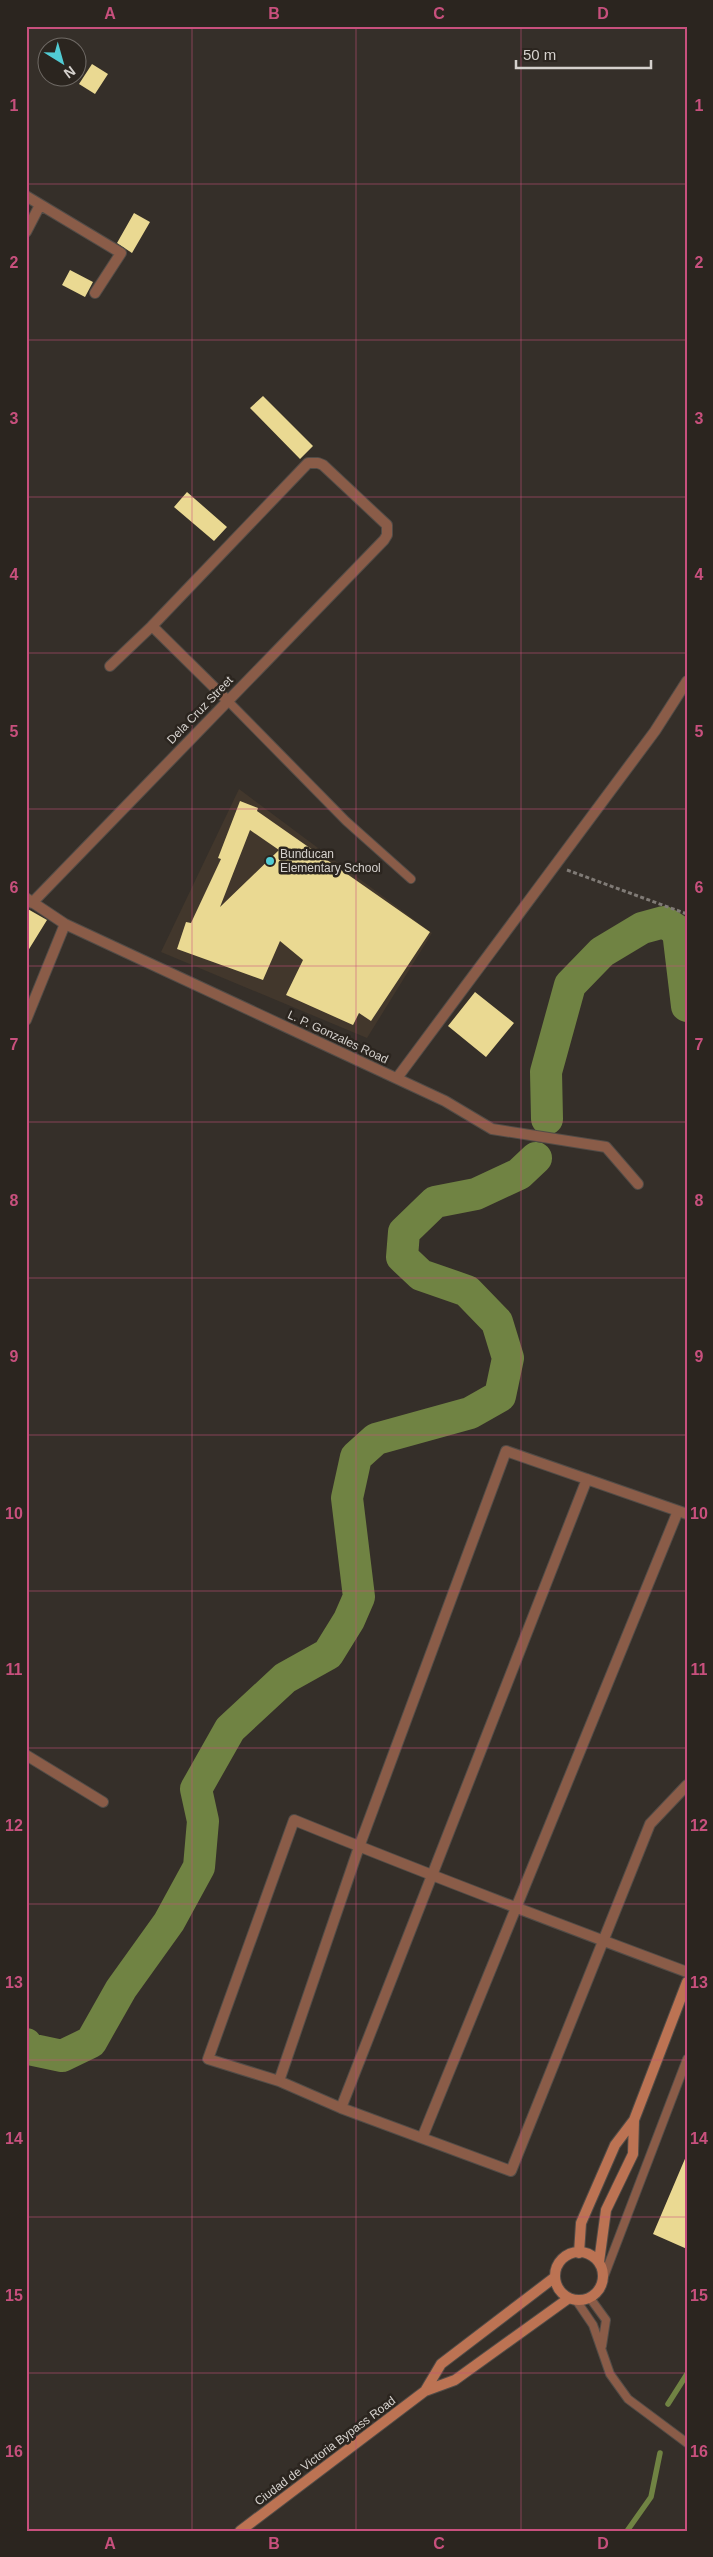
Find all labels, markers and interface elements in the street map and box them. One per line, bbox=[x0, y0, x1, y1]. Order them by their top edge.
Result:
text: A bbox=[104, 5, 116, 22]
text: B bbox=[268, 5, 280, 22]
text: C bbox=[433, 5, 445, 22]
text: D bbox=[597, 5, 609, 22]
north arrow bbox=[38, 38, 88, 88]
scale bar bbox=[516, 38, 650, 70]
text: 50 m bbox=[523, 46, 556, 63]
text: N bbox=[61, 63, 79, 82]
text: 1 bbox=[10, 97, 19, 114]
text: 1 bbox=[695, 97, 704, 114]
text: 2 bbox=[10, 254, 19, 271]
text: 2 bbox=[695, 254, 704, 271]
text: 3 bbox=[10, 410, 19, 427]
text: 3 bbox=[695, 410, 704, 427]
text: 4 bbox=[10, 566, 19, 583]
text: 4 bbox=[695, 566, 704, 583]
street label: Dela Cruz Street bbox=[164, 673, 236, 747]
text: 5 bbox=[10, 723, 19, 740]
text: 5 bbox=[695, 723, 704, 740]
place label: Bunducan Elementary School bbox=[280, 847, 381, 875]
marker: Bunducan Elementary School bbox=[264, 855, 276, 867]
text: 6 bbox=[10, 879, 19, 896]
text: 6 bbox=[695, 879, 704, 896]
street label: L. P. Gonzales Road bbox=[286, 1008, 390, 1066]
text: 7 bbox=[10, 1036, 19, 1053]
text: 7 bbox=[695, 1036, 704, 1053]
text: 8 bbox=[10, 1192, 19, 1209]
text: 8 bbox=[695, 1192, 704, 1209]
text: 9 bbox=[10, 1348, 19, 1365]
text: 9 bbox=[695, 1348, 704, 1365]
text: 10 bbox=[5, 1505, 23, 1522]
text: 10 bbox=[690, 1505, 708, 1522]
text: 11 bbox=[6, 1661, 23, 1678]
text: 11 bbox=[691, 1661, 708, 1678]
text: 12 bbox=[5, 1817, 23, 1834]
text: 12 bbox=[690, 1817, 708, 1834]
text: 13 bbox=[5, 1974, 23, 1991]
text: 13 bbox=[690, 1974, 708, 1991]
text: 14 bbox=[5, 2130, 23, 2147]
text: 14 bbox=[690, 2130, 708, 2147]
text: 15 bbox=[5, 2287, 23, 2304]
text: 15 bbox=[690, 2287, 708, 2304]
street label: Ciudad de Victoria Bypass Road bbox=[252, 2393, 398, 2509]
text: 16 bbox=[5, 2443, 23, 2460]
text: 16 bbox=[690, 2443, 708, 2460]
text: A bbox=[104, 2535, 116, 2552]
text: B bbox=[268, 2535, 280, 2552]
text: C bbox=[433, 2535, 445, 2552]
text: D bbox=[597, 2535, 609, 2552]

